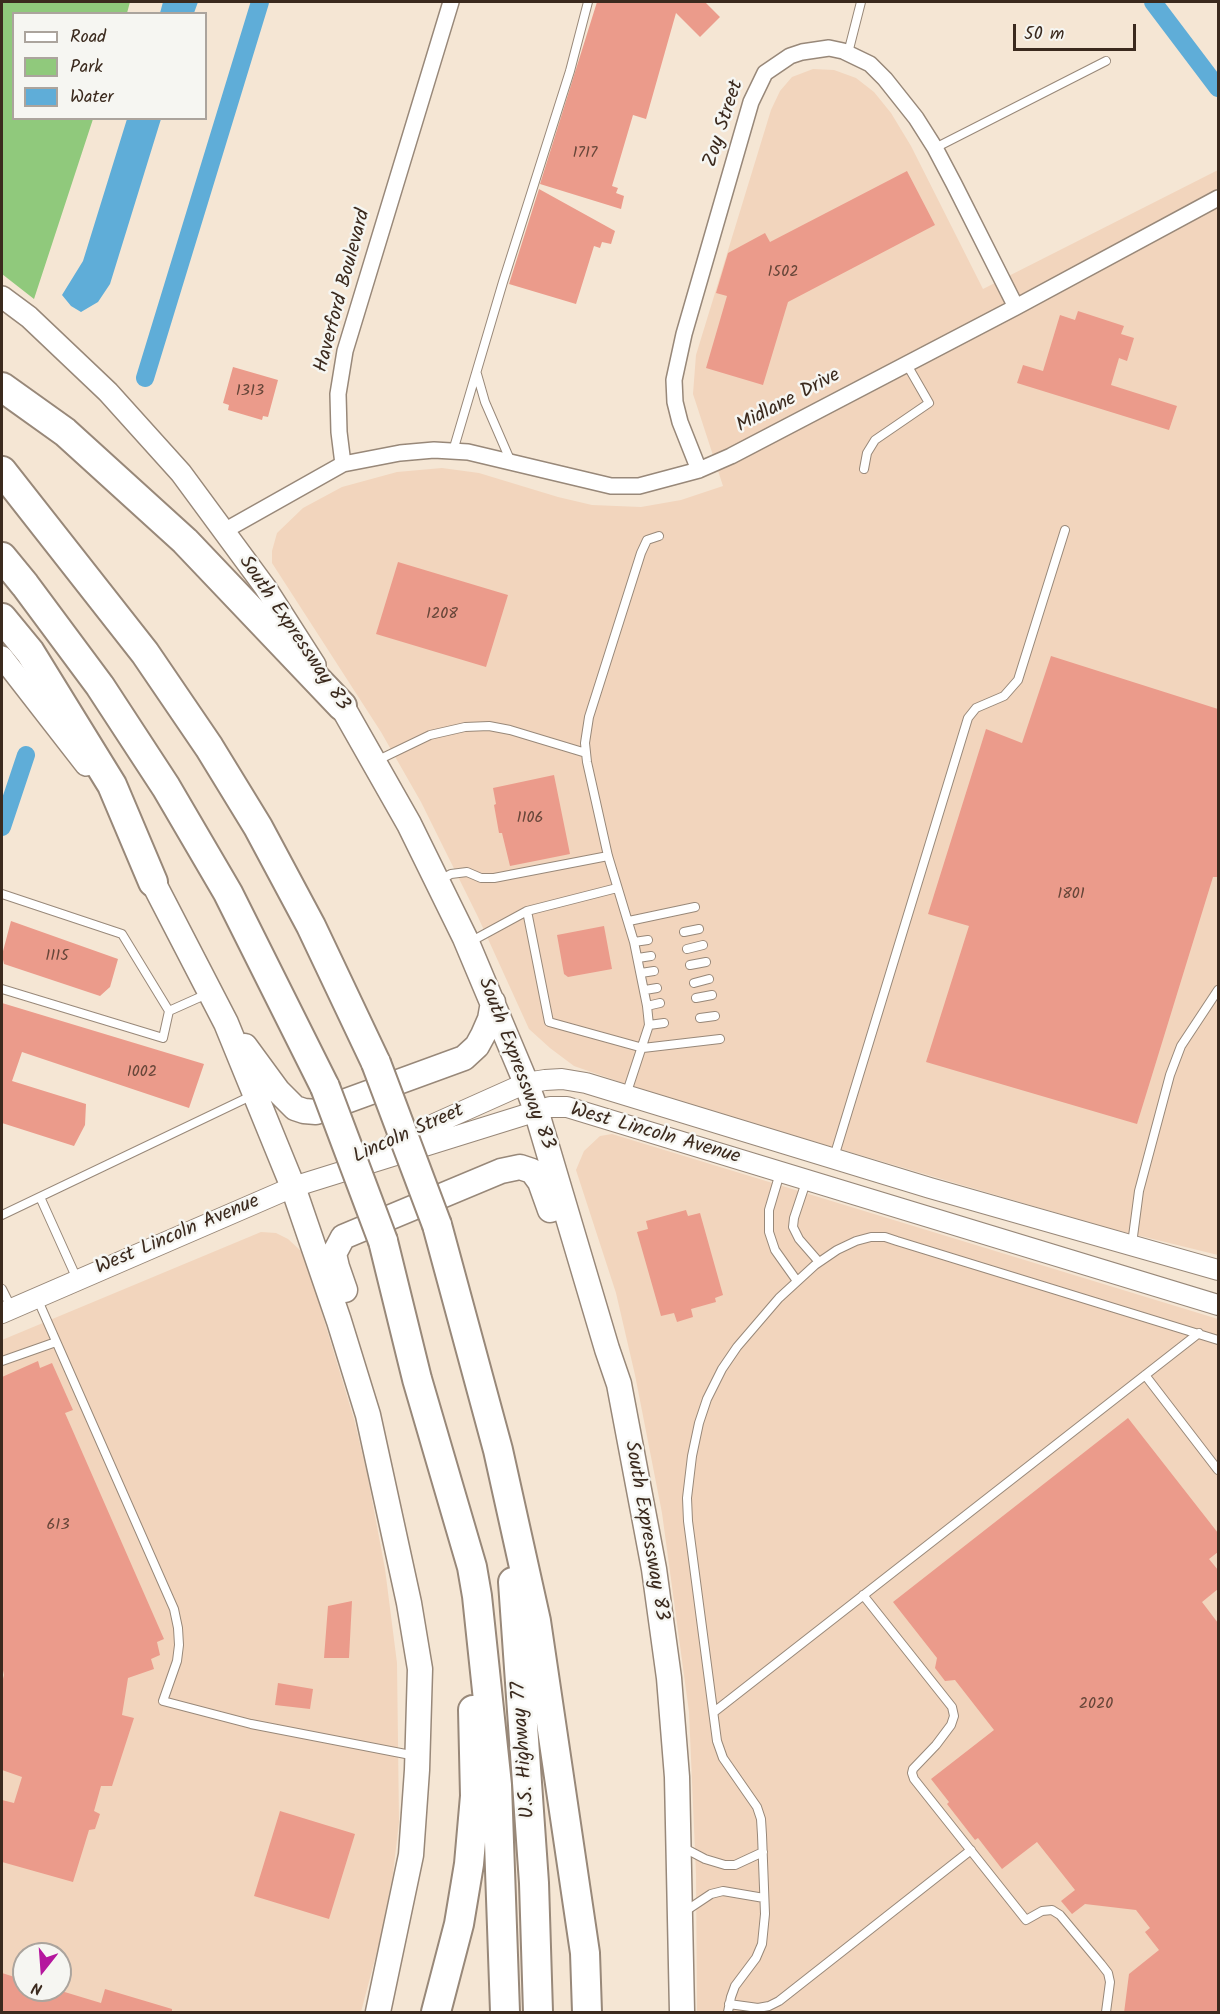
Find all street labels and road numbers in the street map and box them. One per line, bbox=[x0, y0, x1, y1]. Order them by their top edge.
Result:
street label: Zoy Street bbox=[700, 78, 750, 170]
street label: Haverford Boulevard bbox=[311, 207, 377, 375]
street label: Midlane Drive bbox=[733, 365, 845, 439]
street label: South Expressway 83 bbox=[232, 552, 354, 716]
street label: South Expressway 83 bbox=[471, 975, 559, 1153]
street label: West Lincoln Avenue bbox=[567, 1099, 743, 1171]
street label: Lincoln Street bbox=[350, 1100, 468, 1170]
street label: West Lincoln Avenue bbox=[92, 1191, 264, 1281]
street label: South Expressway 83 bbox=[617, 1439, 673, 1623]
street label: U.S. Highway 77 bbox=[508, 1681, 542, 1819]

